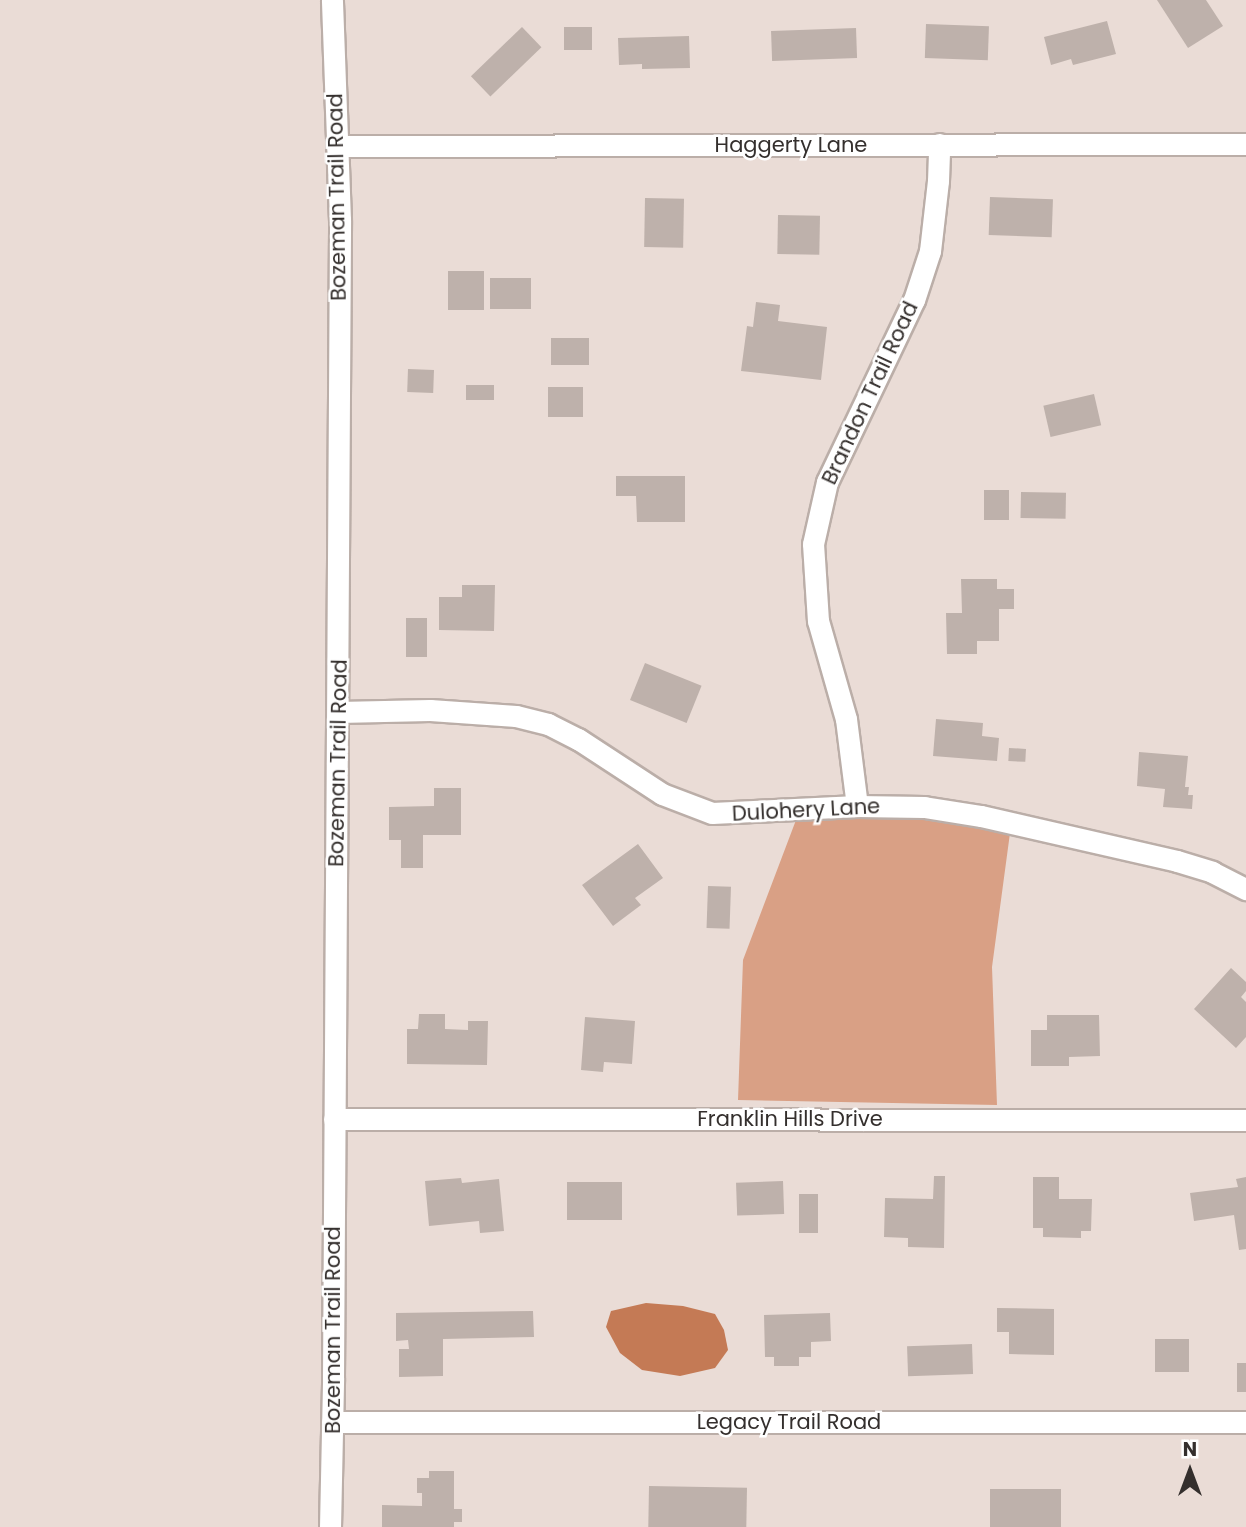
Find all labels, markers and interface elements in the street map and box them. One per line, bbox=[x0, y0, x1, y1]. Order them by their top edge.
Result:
street label: Bozeman Trail Road bbox=[323, 93, 351, 301]
street label: Haggerty Lane bbox=[715, 132, 867, 158]
street label: Brandon Trail Road bbox=[817, 298, 923, 488]
street label: Bozeman Trail Road bbox=[324, 659, 352, 867]
street label: Dulohery Lane bbox=[731, 794, 881, 826]
street label: Franklin Hills Drive bbox=[697, 1106, 883, 1132]
street label: Bozeman Trail Road bbox=[320, 1226, 346, 1434]
street label: Legacy Trail Road bbox=[697, 1409, 881, 1435]
north arrow bbox=[1155, 1436, 1225, 1506]
text: N bbox=[1183, 1436, 1197, 1463]

